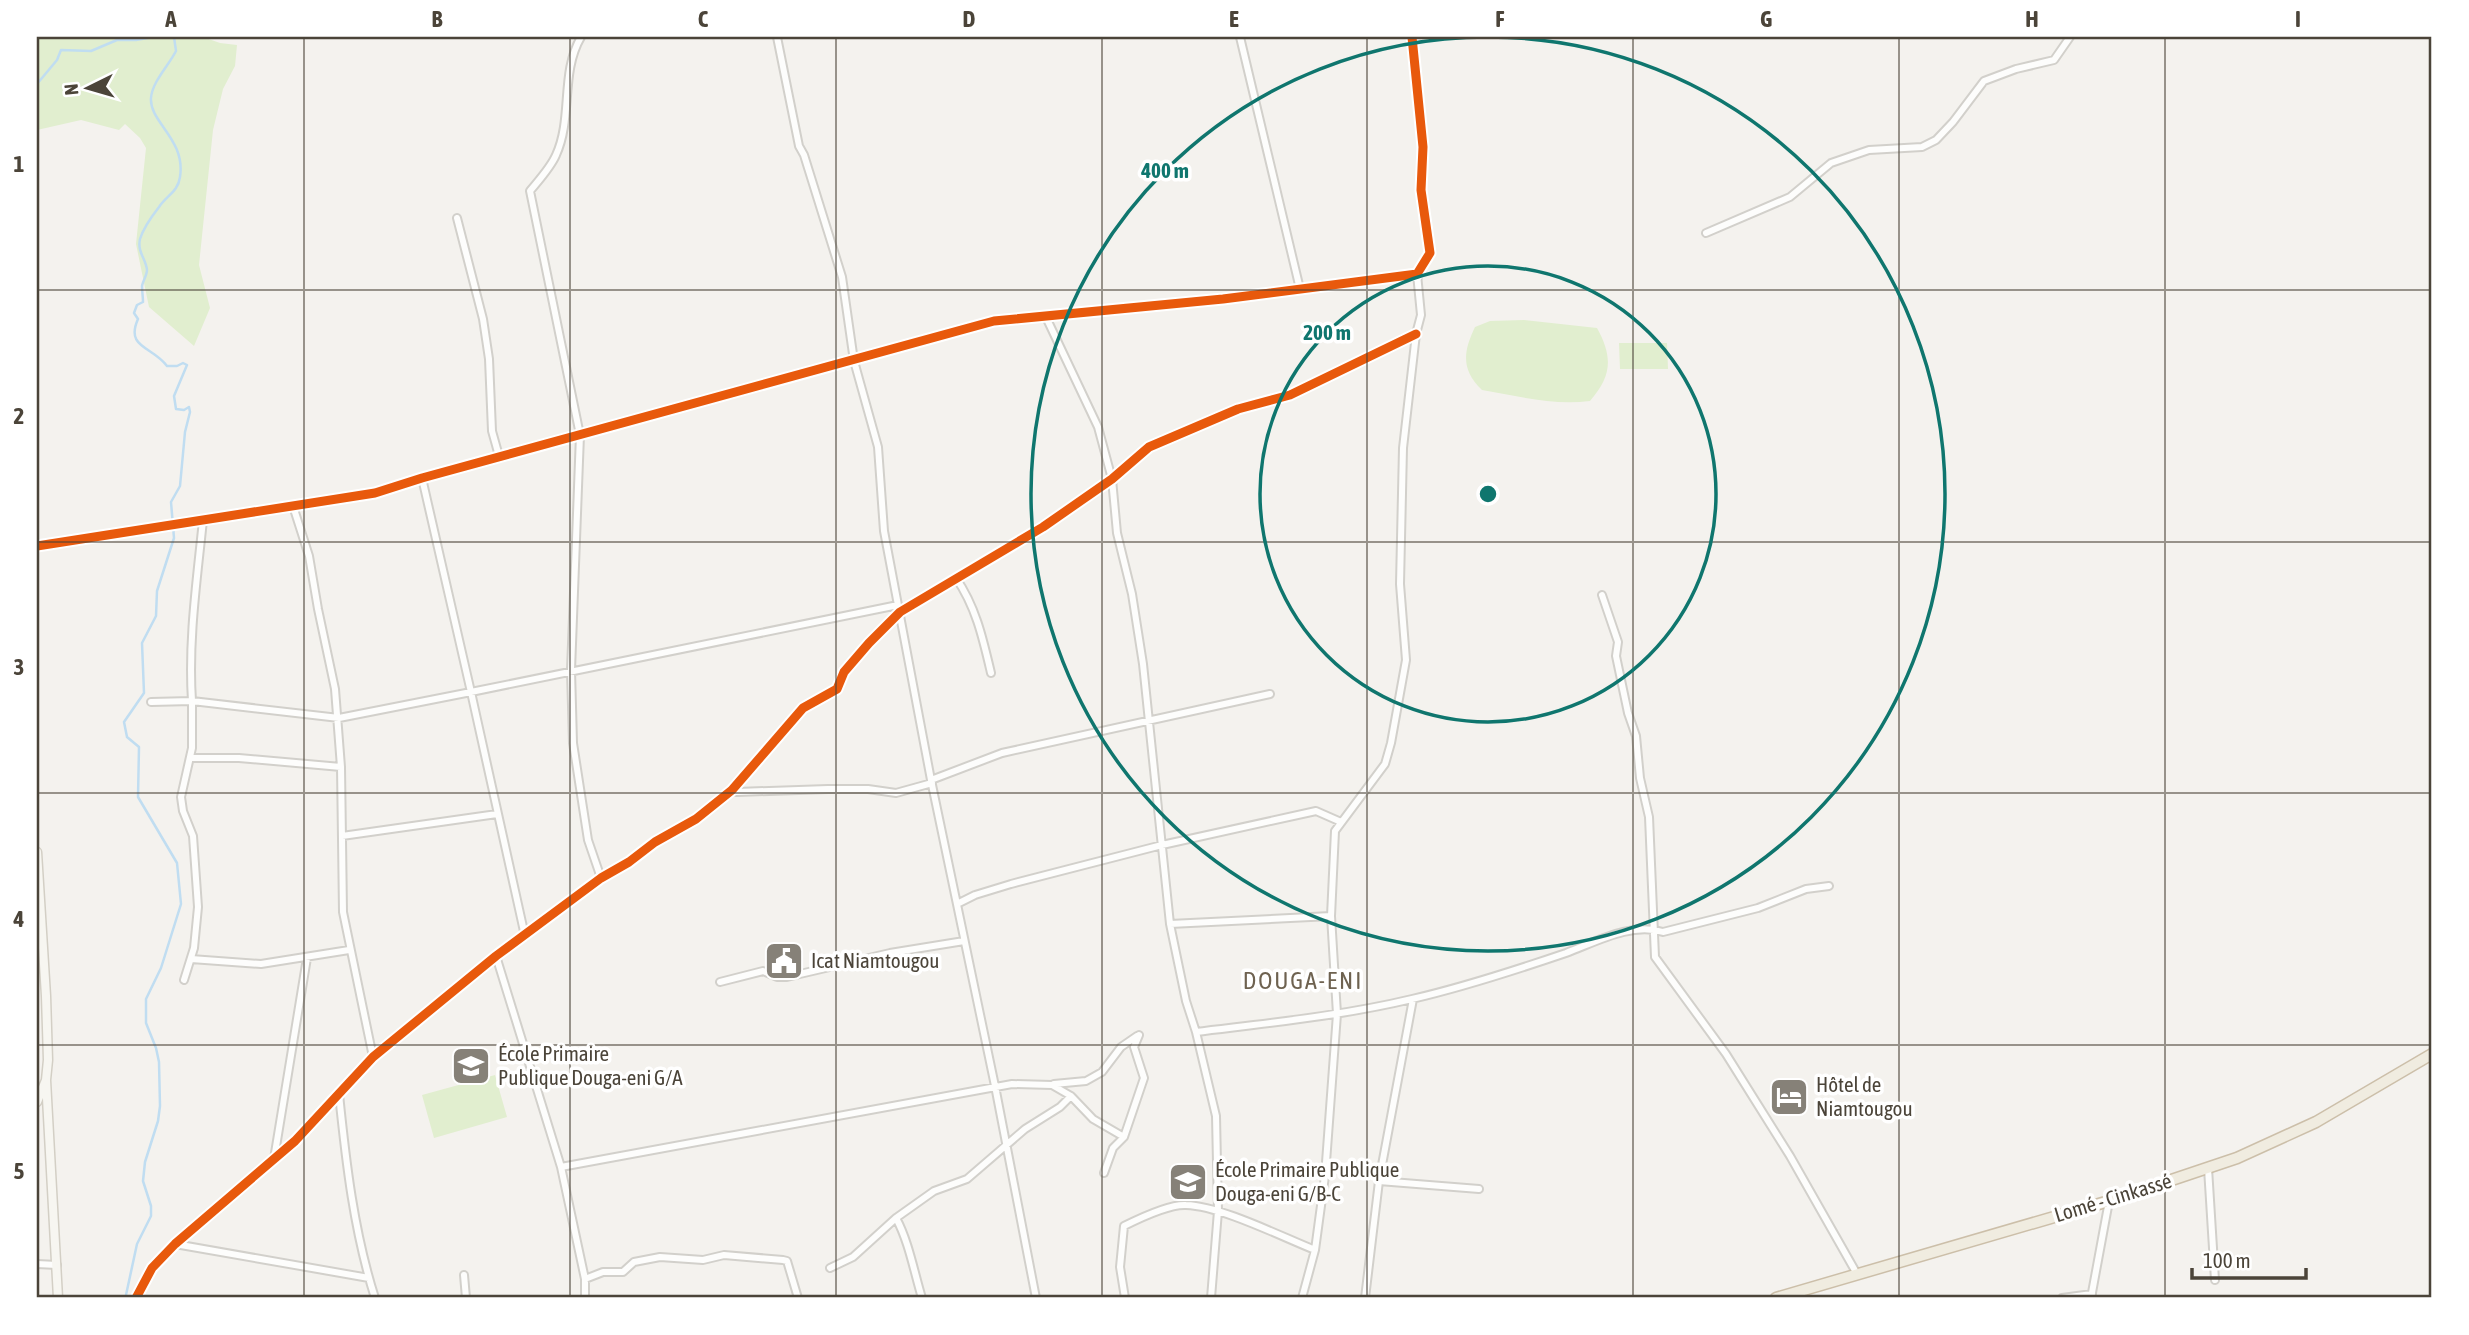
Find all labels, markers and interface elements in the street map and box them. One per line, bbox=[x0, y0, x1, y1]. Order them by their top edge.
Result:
text: A bbox=[164, 6, 177, 32]
text: B bbox=[432, 6, 443, 32]
text: C bbox=[698, 6, 709, 32]
text: D bbox=[963, 6, 976, 32]
text: E bbox=[1229, 6, 1239, 32]
text: F bbox=[1495, 6, 1505, 32]
text: G bbox=[1760, 6, 1772, 32]
text: H bbox=[2025, 6, 2039, 32]
text: I bbox=[2295, 6, 2301, 32]
north arrow bbox=[52, 52, 122, 122]
text: N bbox=[60, 83, 83, 96]
text: 1 bbox=[14, 151, 25, 177]
text: 400 m bbox=[1140, 158, 1189, 182]
text: 200 m bbox=[1303, 320, 1351, 344]
text: 2 bbox=[14, 403, 24, 429]
centre of rings bbox=[1476, 482, 1500, 506]
text: 3 bbox=[14, 654, 24, 680]
text: 4 bbox=[13, 906, 25, 932]
public building icon: Icat Niamtougou bbox=[763, 940, 805, 982]
place label: Icat Niamtougou bbox=[811, 948, 939, 972]
district label: DOUGA-ENI bbox=[1243, 967, 1363, 994]
place label: École Primaire Publique Douga-eni G/A bbox=[498, 1041, 683, 1089]
school or university icon: École Primaire Publique Douga-eni G/A bbox=[450, 1045, 492, 1087]
place label: Hôtel de Niamtougou bbox=[1816, 1072, 1913, 1120]
hotel icon: Hôtel de Niamtougou bbox=[1768, 1076, 1810, 1118]
place label: École Primaire Publique Douga-eni G/B-C bbox=[1215, 1157, 1399, 1205]
text: 5 bbox=[14, 1158, 25, 1184]
school or university icon: École Primaire Publique Douga-eni G/B-C bbox=[1167, 1161, 1209, 1203]
street label: Lomé - Cinkassé bbox=[2051, 1168, 2174, 1226]
scale bar bbox=[2192, 1237, 2306, 1281]
text: 100 m bbox=[2203, 1248, 2251, 1272]

